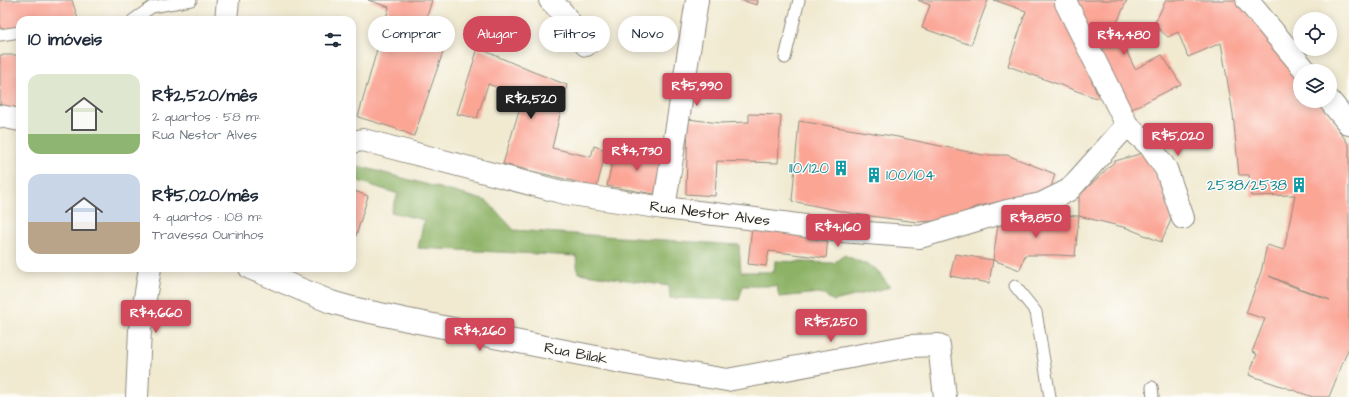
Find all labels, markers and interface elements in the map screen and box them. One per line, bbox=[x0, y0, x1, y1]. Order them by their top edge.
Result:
map controls bbox=[1293, 12, 1337, 108]
button: locate bbox=[1293, 12, 1337, 56]
chip: Comprar bbox=[368, 16, 455, 52]
chip: Alugar bbox=[463, 16, 531, 52]
chip: Filtros bbox=[539, 16, 610, 52]
chip: Novo bbox=[618, 16, 678, 52]
pin: R$4,480 bbox=[1087, 22, 1161, 56]
text: R$4,480 bbox=[1097, 26, 1151, 44]
text: 10 imóveis bbox=[28, 28, 102, 52]
icon: filters bbox=[322, 29, 344, 51]
button: layers bbox=[1293, 64, 1337, 108]
pin: R$5,990 bbox=[660, 73, 734, 107]
text: R$5,990 bbox=[671, 77, 723, 95]
text: R$2,520/mês bbox=[152, 84, 258, 108]
pin: R$2,520 bbox=[494, 86, 568, 120]
icon: home bbox=[60, 90, 108, 138]
text: R$2,520 bbox=[505, 90, 557, 108]
text: 2 quartos · 58 m² bbox=[152, 108, 261, 126]
pin: R$5,020 bbox=[1141, 123, 1215, 157]
text: Rua Nestor Alves bbox=[152, 126, 257, 144]
text: R$5,020 bbox=[1152, 127, 1204, 145]
pin: R$4,730 bbox=[600, 138, 674, 172]
text: R$4,730 bbox=[612, 142, 662, 160]
place label: 110/120 bbox=[789, 158, 830, 179]
building icon: 110/120 bbox=[832, 159, 850, 177]
place label: 100/104 bbox=[886, 165, 935, 186]
building icon: 100/104 bbox=[865, 166, 883, 184]
place label: 2538/2538 bbox=[1207, 175, 1287, 196]
building icon: 2538/2538 bbox=[1290, 176, 1308, 194]
text: R$5,020/mês bbox=[152, 184, 259, 208]
icon: home bbox=[60, 190, 108, 238]
street label: Rua Nestor Alves bbox=[649, 196, 772, 231]
pin: R$3,850 bbox=[999, 205, 1073, 239]
text: 4 quartos · 108 m² bbox=[152, 208, 263, 226]
text: R$3,850 bbox=[1010, 209, 1062, 227]
pin: R$4,160 bbox=[801, 214, 875, 248]
text: R$4,160 bbox=[815, 218, 861, 236]
text: Travessa Ourinhos bbox=[152, 226, 264, 244]
pin: R$4,660 bbox=[119, 300, 193, 334]
text: R$4,660 bbox=[130, 304, 182, 322]
pin: R$5,250 bbox=[794, 309, 868, 343]
text: R$5,250 bbox=[805, 313, 857, 331]
pin: R$4,260 bbox=[443, 318, 517, 352]
text: R$4,260 bbox=[454, 322, 506, 340]
street label: Rua Bilak bbox=[542, 337, 609, 370]

